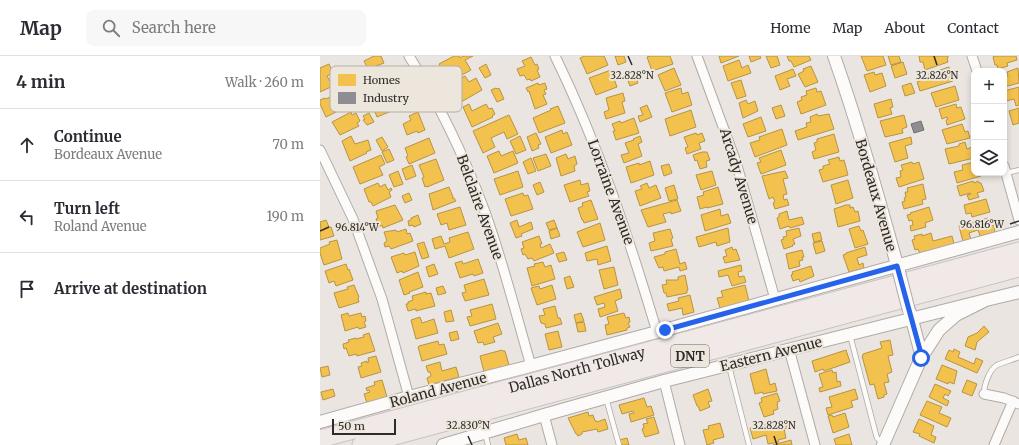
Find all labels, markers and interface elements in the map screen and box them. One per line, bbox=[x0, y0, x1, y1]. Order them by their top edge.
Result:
search box bbox=[86, 10, 366, 46]
text: Map bbox=[20, 16, 62, 40]
icon: search bbox=[100, 17, 122, 39]
text: Search here bbox=[132, 18, 216, 37]
text: Home bbox=[770, 19, 811, 37]
text: Map bbox=[833, 19, 862, 37]
text: About bbox=[884, 19, 925, 37]
text: Contact bbox=[947, 19, 999, 37]
legend bbox=[330, 66, 462, 112]
map controls bbox=[971, 68, 1007, 176]
button: + bbox=[971, 68, 1007, 104]
text: 32.828°N bbox=[610, 69, 654, 82]
text: 32.826°N bbox=[916, 69, 959, 82]
text: 4 min bbox=[16, 71, 65, 93]
text: Homes bbox=[363, 73, 400, 87]
text: Walk · 260 m bbox=[225, 74, 304, 91]
text: Industry bbox=[363, 91, 410, 105]
button: − bbox=[971, 104, 1007, 140]
street label: Arcady Avenue bbox=[716, 125, 762, 226]
text: Continue bbox=[54, 127, 122, 146]
icon: ahead bbox=[16, 134, 38, 156]
text: 70 m bbox=[273, 136, 304, 153]
street label: Lorraine Avenue bbox=[584, 137, 638, 247]
street label: Bordeaux Avenue bbox=[851, 137, 901, 253]
button: layers bbox=[971, 140, 1007, 176]
text: Bordeaux Avenue bbox=[54, 146, 162, 163]
street label: Belclaire Avenue bbox=[453, 152, 507, 262]
text: Turn left bbox=[54, 199, 120, 218]
icon: left bbox=[16, 206, 38, 228]
text: 190 m bbox=[267, 208, 304, 225]
text: Roland Avenue bbox=[54, 218, 147, 235]
text: 96.816°W bbox=[960, 218, 1005, 231]
text: 96.814°W bbox=[335, 221, 380, 234]
icon: arrive bbox=[16, 278, 38, 300]
text: Arrive at destination bbox=[54, 279, 207, 298]
route end bbox=[656, 321, 674, 339]
street label: Eastern Avenue bbox=[718, 333, 824, 375]
street label: Dallas North Tollway bbox=[507, 343, 648, 397]
road number: DNT bbox=[671, 345, 709, 367]
route start bbox=[912, 349, 930, 367]
street label: Roland Avenue bbox=[388, 368, 488, 412]
scale bar bbox=[332, 417, 396, 436]
text: 50 m bbox=[338, 419, 365, 433]
text: 32.830°N bbox=[446, 419, 490, 432]
text: 32.828°N bbox=[752, 419, 796, 432]

